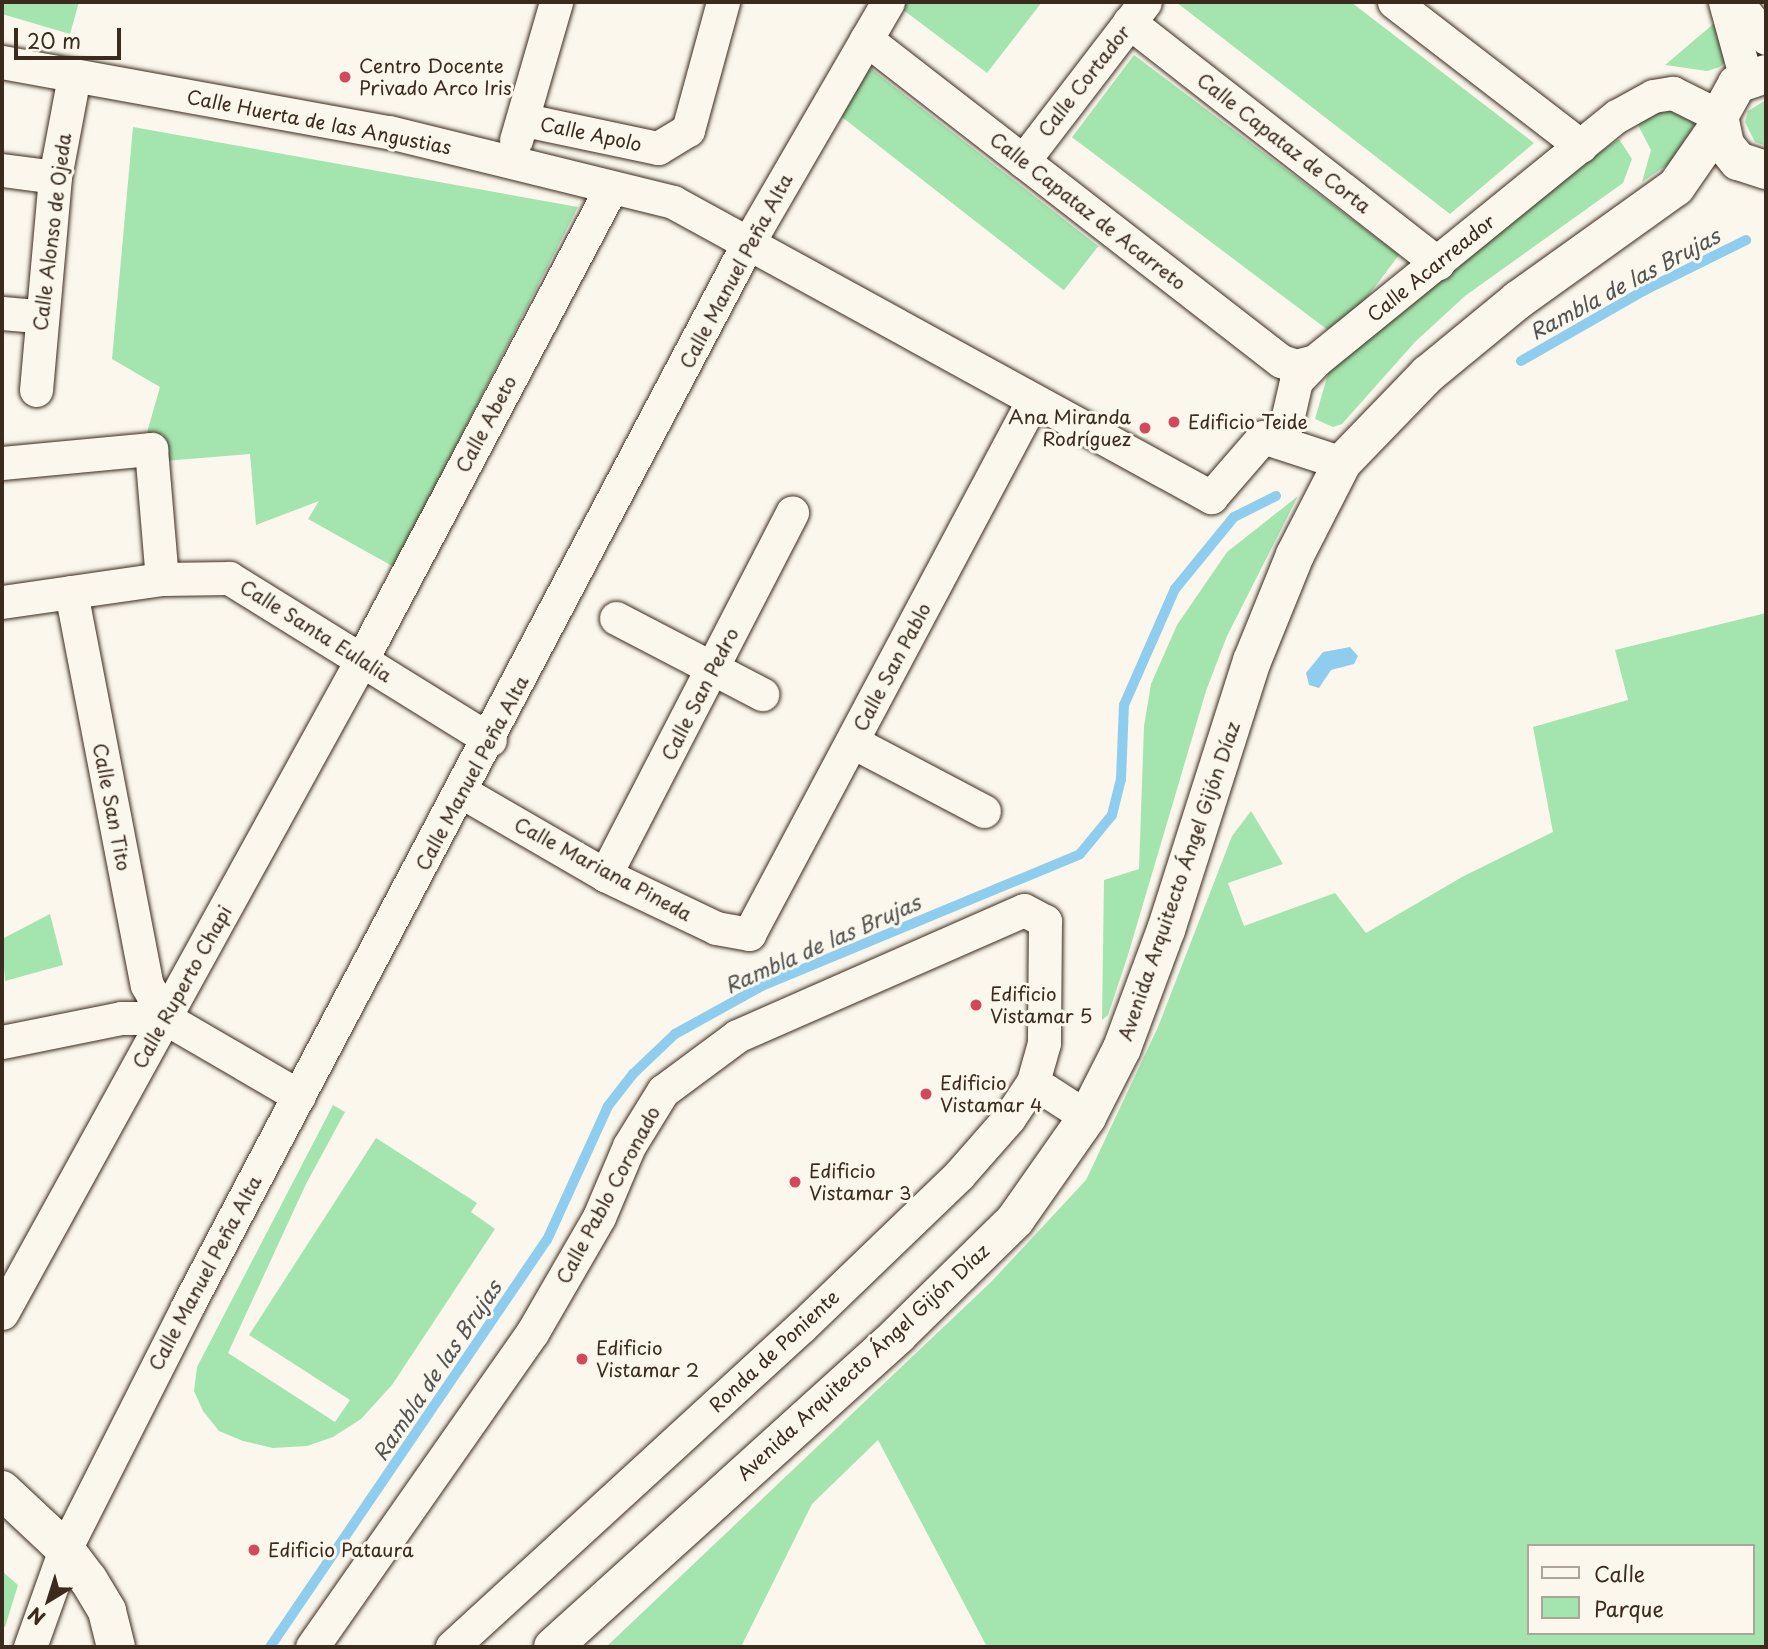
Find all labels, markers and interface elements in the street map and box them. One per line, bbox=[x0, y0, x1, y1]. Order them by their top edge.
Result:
scale bar bbox=[18, 14, 124, 58]
street label: Calle Cortador bbox=[1033, 20, 1135, 142]
text: 20 m bbox=[27, 24, 81, 56]
place label: Centro Docente Privado Arco Iris bbox=[359, 55, 512, 99]
street label: Calle Capataz de Corta bbox=[1192, 67, 1376, 219]
marker: Centro Docente Privado Arco Iris bbox=[337, 69, 353, 85]
street label: Calle Huerta de las Angustias bbox=[183, 85, 455, 159]
street label: Calle Apolo bbox=[538, 112, 644, 156]
street label: Calle Capataz de Acarreto bbox=[985, 127, 1191, 295]
street label: Calle Alonso de Ojeda bbox=[28, 131, 76, 333]
street label: Calle Manuel Peña Alta bbox=[675, 170, 797, 372]
street label: Calle Acarreador bbox=[1362, 209, 1500, 327]
water label: Rambla de las Brujas bbox=[1524, 222, 1724, 344]
street label: Calle Abeto bbox=[451, 371, 521, 477]
place label: Ana Miranda Rodríguez bbox=[1010, 406, 1131, 450]
place label: Edificio Teide bbox=[1188, 411, 1307, 433]
marker: Edificio Teide bbox=[1166, 414, 1182, 430]
marker: Ana Miranda Rodríguez bbox=[1137, 420, 1153, 436]
street label: Calle Santa Eulalia bbox=[236, 575, 396, 687]
street label: Calle San Pablo bbox=[849, 599, 935, 735]
street label: Calle San Pedro bbox=[657, 624, 743, 764]
street label: Calle Manuel Peña Alta bbox=[411, 672, 533, 874]
street label: Avenida Arquitecto Ángel Gijón Díaz bbox=[1114, 718, 1244, 1044]
street label: Calle San Tito bbox=[88, 741, 136, 873]
street label: Calle Mariana Pineda bbox=[511, 813, 695, 925]
water label: Rambla de las Brujas bbox=[719, 888, 925, 998]
street label: Calle Ruperto Chapi bbox=[127, 900, 237, 1074]
place label: Edificio Vistamar 5 bbox=[990, 983, 1092, 1027]
marker: Edificio Vistamar 5 bbox=[968, 997, 984, 1013]
place label: Edificio Vistamar 4 bbox=[940, 1072, 1043, 1116]
marker: Edificio Vistamar 4 bbox=[918, 1086, 934, 1102]
street label: Calle Pablo Coronado bbox=[552, 1103, 664, 1287]
place label: Edificio Vistamar 3 bbox=[809, 1160, 912, 1204]
street label: Calle Manuel Peña Alta bbox=[144, 1172, 266, 1374]
marker: Edificio Vistamar 3 bbox=[787, 1174, 803, 1190]
street label: Avenida Arquitecto Ángel Gijón Díaz bbox=[732, 1239, 994, 1485]
water label: Rambla de las Brujas bbox=[366, 1275, 506, 1465]
street label: Ronda de Poniente bbox=[705, 1285, 843, 1417]
place label: Edificio Vistamar 2 bbox=[596, 1337, 699, 1381]
marker: Edificio Vistamar 2 bbox=[574, 1351, 590, 1367]
place label: Edificio Pataura bbox=[268, 1539, 414, 1561]
marker: Edificio Pataura bbox=[246, 1542, 262, 1558]
legend bbox=[1526, 1544, 1754, 1635]
text: Calle bbox=[1594, 1557, 1645, 1589]
north arrow bbox=[14, 1565, 84, 1635]
text: Parque bbox=[1594, 1592, 1664, 1624]
text: N bbox=[22, 1601, 51, 1632]

